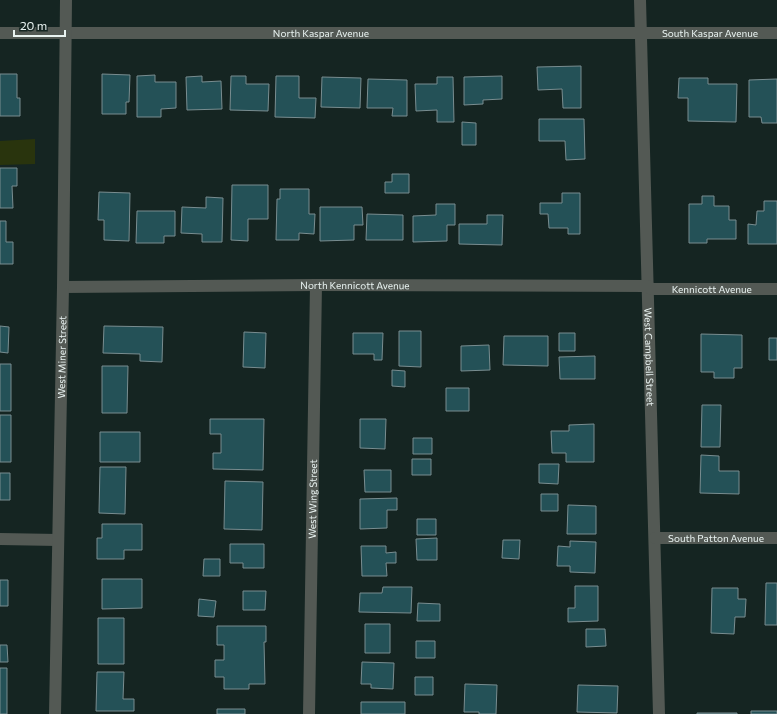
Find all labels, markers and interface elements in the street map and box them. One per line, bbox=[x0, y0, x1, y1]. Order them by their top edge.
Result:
scale bar bbox=[14, 12, 65, 38]
text: 20 m bbox=[20, 18, 47, 32]
street label: North Kaspar Avenue bbox=[273, 27, 369, 39]
street label: South Kaspar Avenue bbox=[662, 27, 758, 39]
street label: North Kennicott Avenue bbox=[300, 279, 410, 291]
street label: Kennicott Avenue bbox=[672, 283, 752, 295]
street label: West Campbell Street bbox=[642, 307, 657, 406]
street label: West Miner Street bbox=[55, 316, 68, 399]
street label: West Wing Street bbox=[306, 459, 319, 539]
street label: South Patton Avenue bbox=[668, 532, 764, 544]

